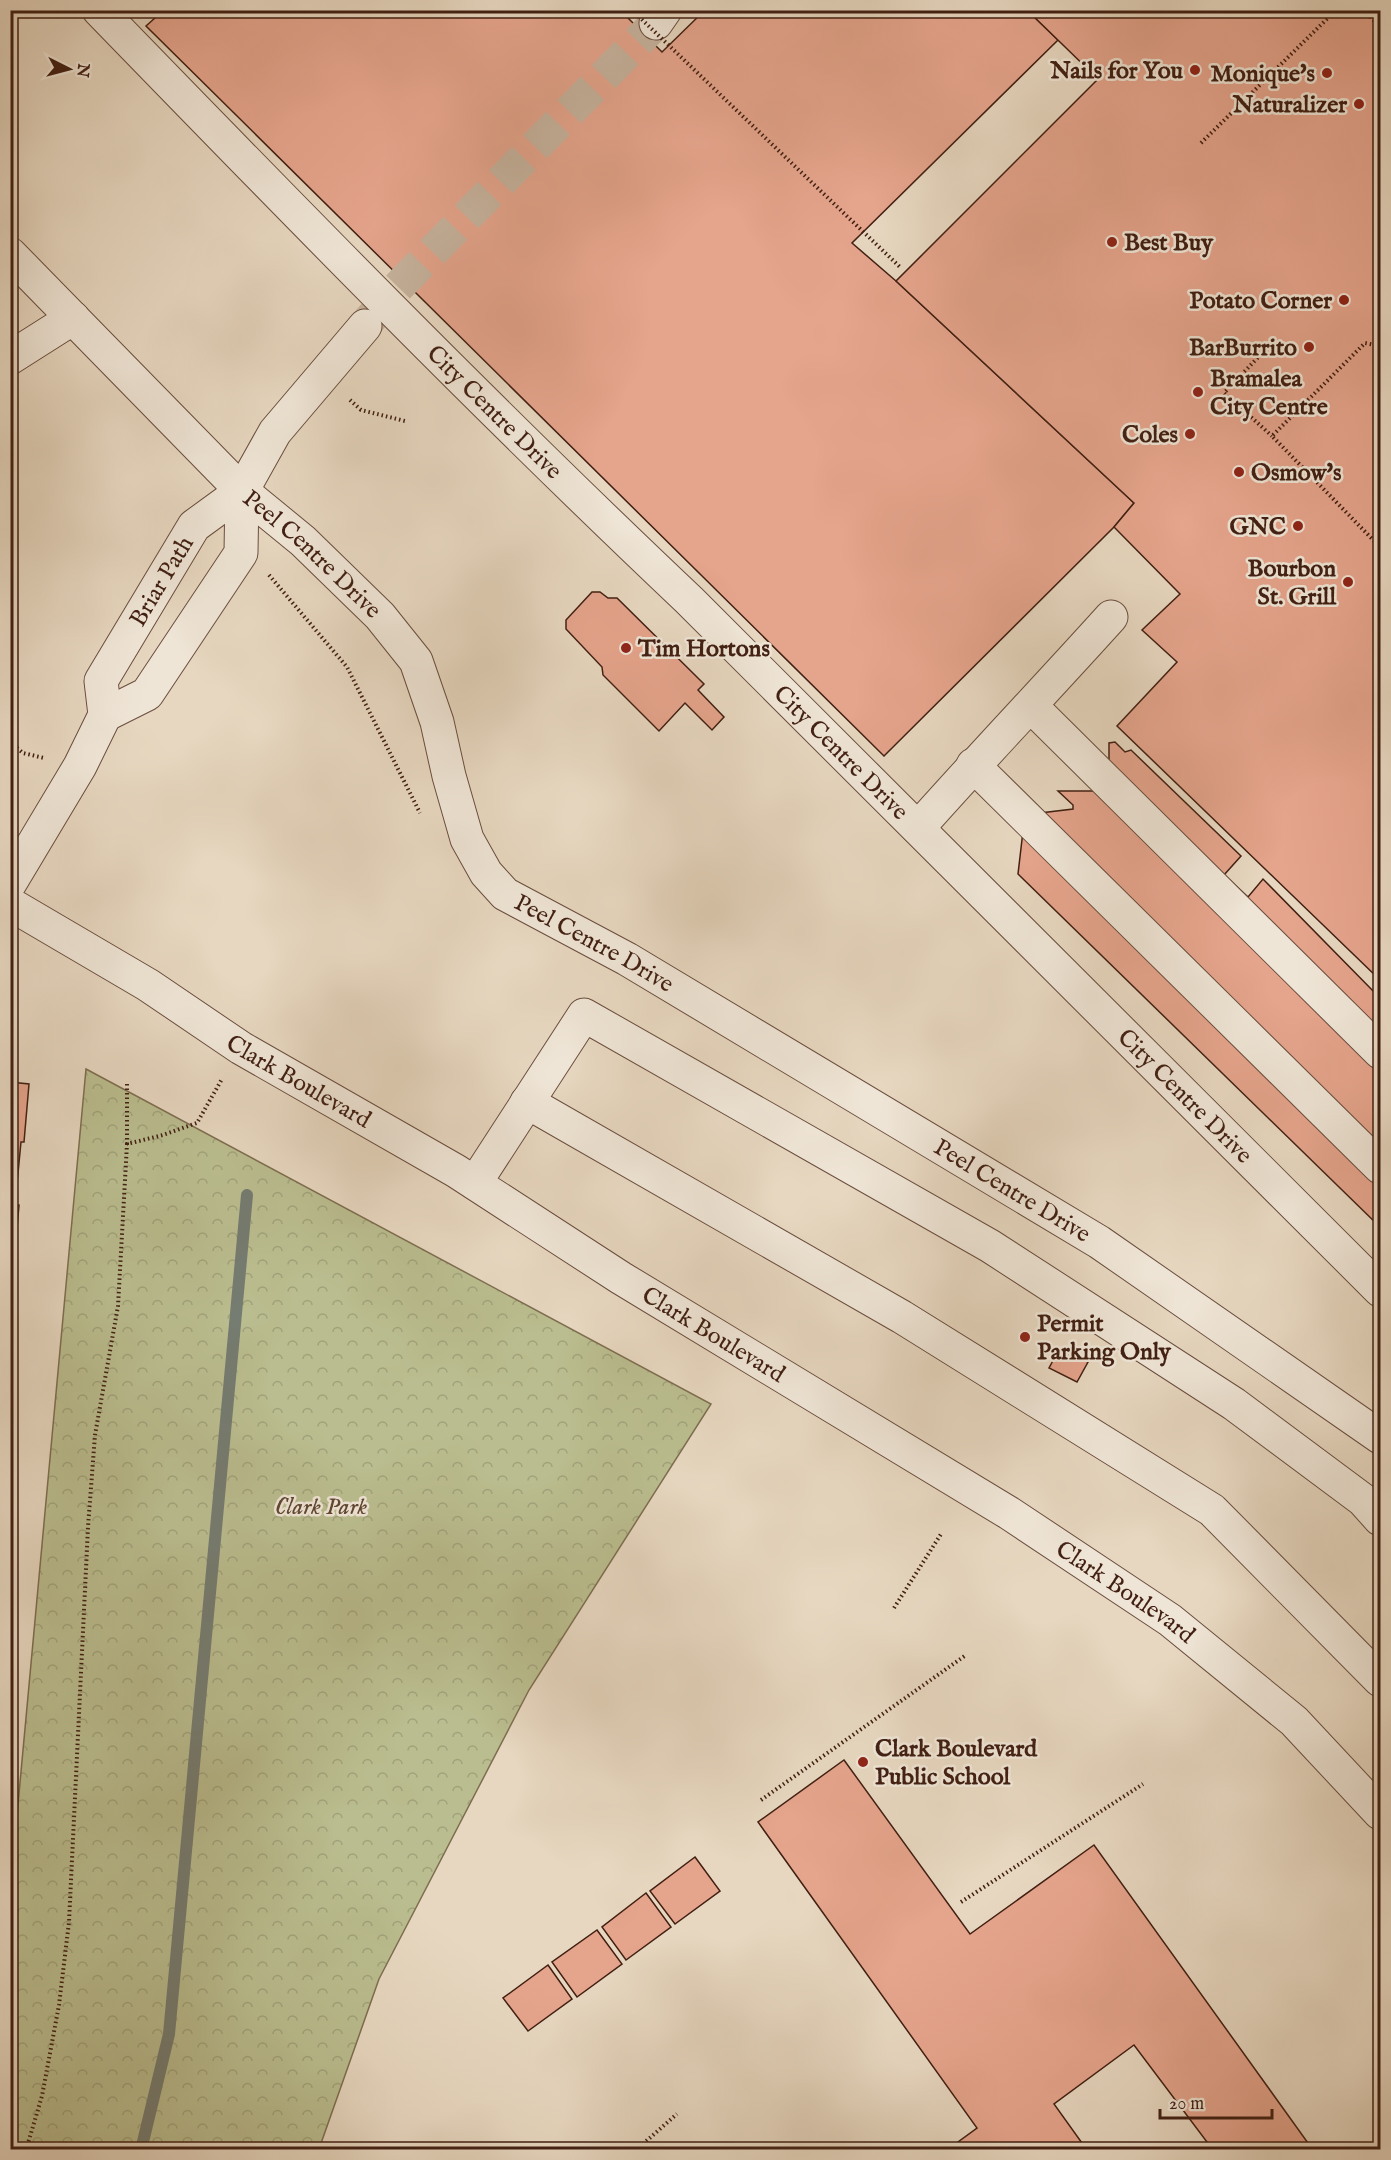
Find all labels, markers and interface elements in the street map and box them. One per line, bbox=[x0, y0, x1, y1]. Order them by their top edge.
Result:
north arrow bbox=[39, 39, 99, 99]
place label: Nails for You bbox=[1049, 56, 1184, 87]
place label: Monique's bbox=[1211, 59, 1316, 90]
text: N bbox=[71, 61, 93, 78]
marker: Nails for You bbox=[1188, 63, 1202, 77]
marker: Monique's bbox=[1320, 66, 1334, 80]
place label: Naturalizer bbox=[1232, 90, 1347, 121]
marker: Naturalizer bbox=[1352, 97, 1366, 111]
place label: Best Buy bbox=[1124, 228, 1214, 259]
marker: Best Buy bbox=[1105, 235, 1119, 249]
place label: Potato Corner bbox=[1189, 286, 1332, 317]
marker: Potato Corner bbox=[1337, 293, 1351, 307]
place label: BarBurrito bbox=[1189, 333, 1297, 364]
street label: City Centre Drive bbox=[419, 339, 568, 487]
marker: BarBurrito bbox=[1302, 340, 1316, 354]
place label: Bramalea City Centre bbox=[1210, 364, 1328, 423]
marker: Bramalea City Centre bbox=[1191, 385, 1205, 399]
place label: Coles bbox=[1122, 420, 1179, 451]
marker: Coles bbox=[1183, 427, 1197, 441]
place label: Osmow's bbox=[1251, 458, 1342, 489]
marker: Osmow's bbox=[1232, 465, 1246, 479]
street label: Peel Centre Drive bbox=[236, 484, 387, 626]
place label: GNC bbox=[1229, 512, 1286, 543]
marker: GNC bbox=[1291, 519, 1305, 533]
street label: Briar Path bbox=[123, 530, 202, 633]
place label: Bourbon St. Grill bbox=[1248, 554, 1336, 613]
marker: Bourbon St. Grill bbox=[1341, 575, 1355, 589]
place label: Tim Hortons bbox=[637, 634, 770, 665]
marker: Tim Hortons bbox=[619, 641, 633, 655]
street label: City Centre Drive bbox=[766, 679, 915, 828]
street label: Peel Centre Drive bbox=[508, 888, 679, 1000]
street label: City Centre Drive bbox=[1110, 1023, 1259, 1171]
street label: Clark Boulevard bbox=[220, 1028, 376, 1136]
street label: Peel Centre Drive bbox=[928, 1132, 1096, 1250]
street label: Clark Boulevard bbox=[635, 1280, 790, 1391]
place label: Permit Parking Only bbox=[1037, 1309, 1172, 1368]
marker: Permit Parking Only bbox=[1018, 1330, 1032, 1344]
park label: Clark Park bbox=[275, 1492, 368, 1523]
street label: Clark Boulevard bbox=[1049, 1534, 1201, 1651]
place label: Clark Boulevard Public School bbox=[875, 1734, 1038, 1793]
marker: Clark Boulevard Public School bbox=[856, 1755, 870, 1769]
scale bar bbox=[1160, 2082, 1272, 2120]
text: 20 m bbox=[1169, 2093, 1204, 2116]

